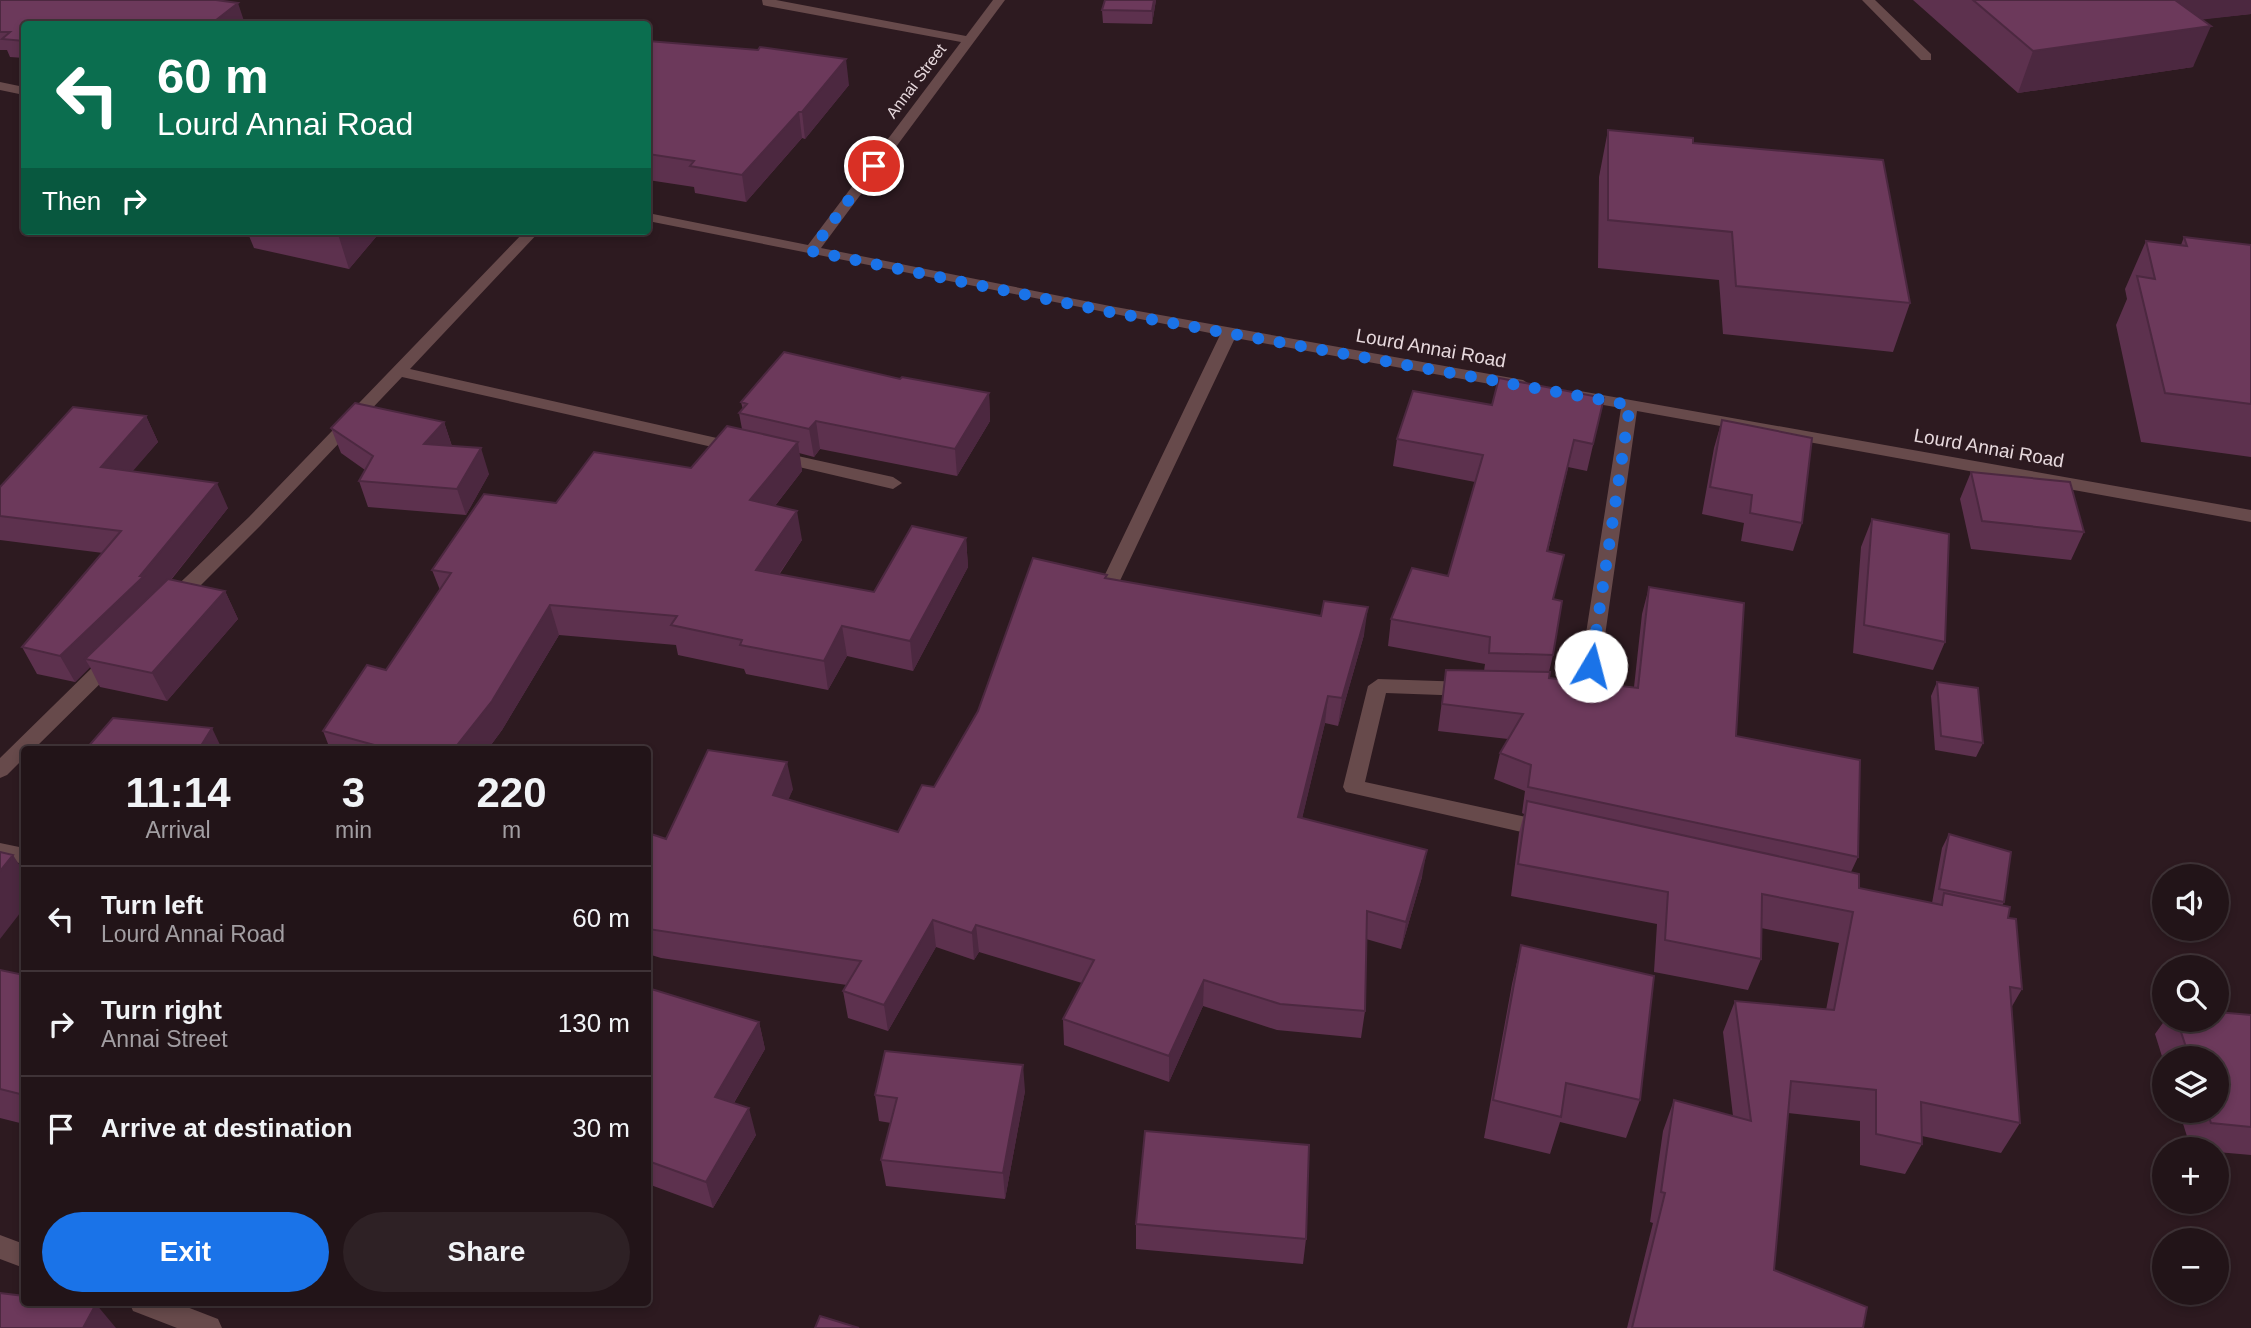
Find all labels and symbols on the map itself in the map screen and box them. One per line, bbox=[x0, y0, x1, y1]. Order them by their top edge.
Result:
street label: Annai Street bbox=[883, 40, 950, 121]
pin bbox=[844, 136, 904, 196]
street label: Lourd Annai Road bbox=[1354, 324, 1508, 372]
street label: Lourd Annai Road bbox=[1912, 424, 2066, 472]
position arrow bbox=[1554, 629, 1628, 703]

